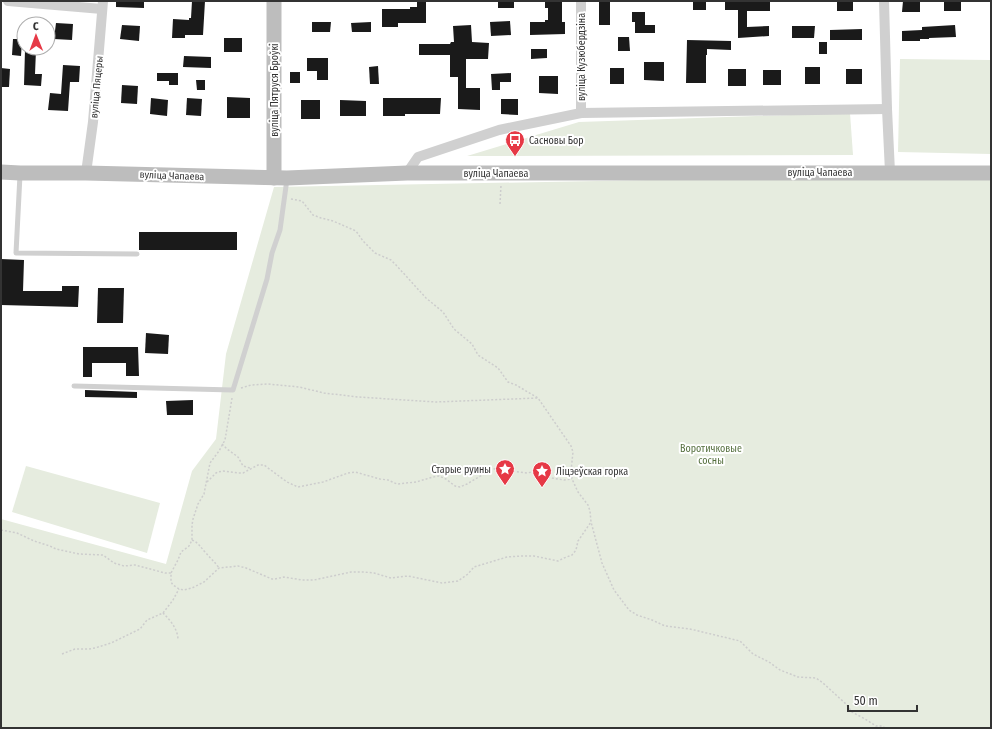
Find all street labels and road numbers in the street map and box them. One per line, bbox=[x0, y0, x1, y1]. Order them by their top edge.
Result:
street label: вуліца Кузюбердзіна bbox=[575, 13, 588, 101]
street label: вуліца Пятруся Броўкі bbox=[268, 43, 281, 137]
street label: вуліца Пяцеры bbox=[87, 55, 106, 119]
street label: вуліца Чапаева bbox=[788, 166, 852, 179]
street label: вуліца Чапаева bbox=[464, 167, 528, 180]
street label: вуліца Чапаева bbox=[139, 168, 205, 183]

